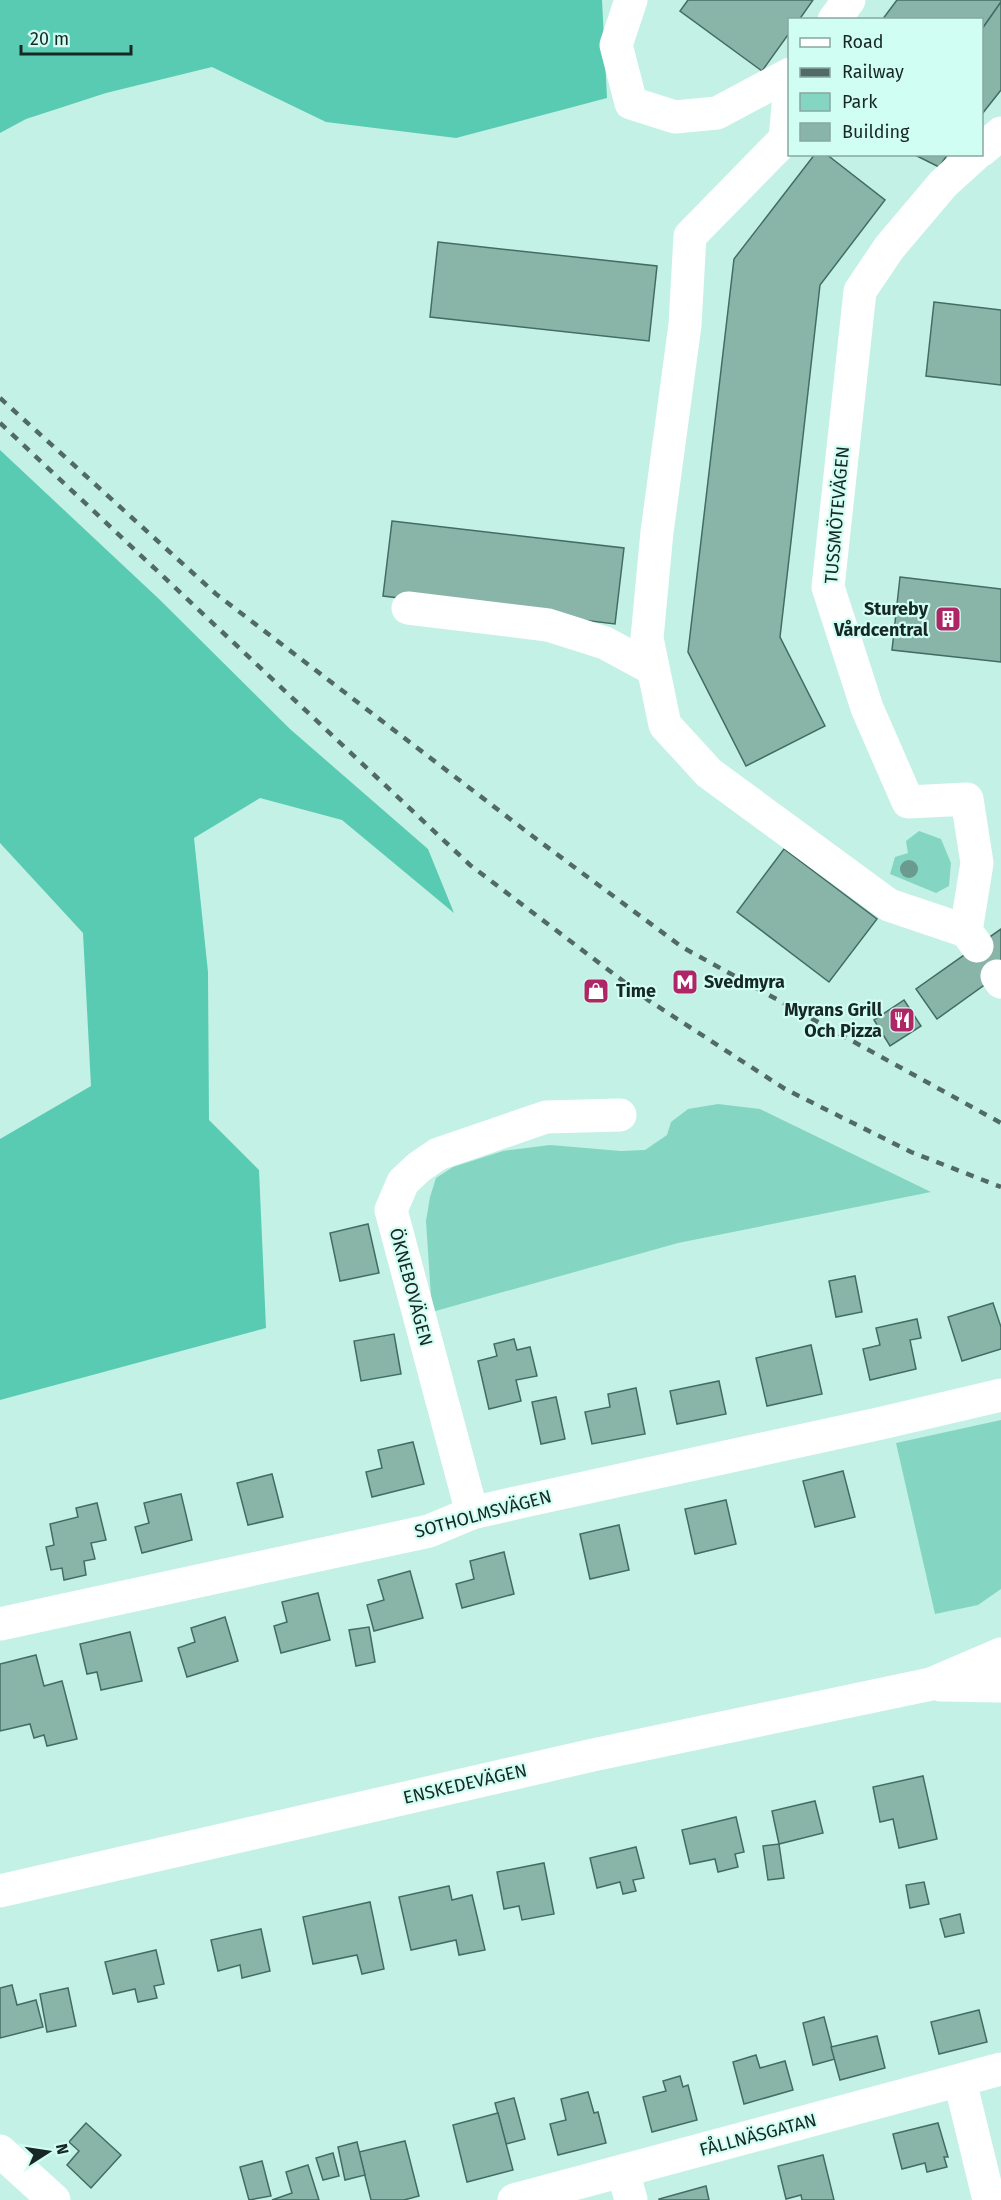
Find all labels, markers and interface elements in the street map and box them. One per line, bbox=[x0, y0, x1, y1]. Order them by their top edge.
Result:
scale bar bbox=[21, 18, 130, 56]
legend bbox=[788, 18, 983, 156]
text: 20 m bbox=[30, 28, 69, 50]
text: Road bbox=[842, 31, 884, 53]
text: Railway bbox=[842, 61, 904, 83]
text: Park bbox=[842, 91, 878, 113]
text: Building bbox=[842, 121, 910, 143]
street label: TUSSMÖTEVÄGEN bbox=[820, 445, 854, 585]
place label: Stureby Vårdcentral bbox=[833, 598, 929, 641]
building icon: Stureby Vårdcentral bbox=[933, 604, 963, 634]
metro station icon: Svedmyra bbox=[670, 967, 700, 997]
place label: Svedmyra bbox=[704, 971, 785, 993]
shop icon: Time bbox=[581, 976, 611, 1006]
place label: Time bbox=[616, 980, 656, 1002]
place label: Myrans Grill Och Pizza bbox=[784, 999, 883, 1042]
restaurant icon: Myrans Grill Och Pizza bbox=[887, 1005, 917, 1035]
street label: ÖKNEBOVÄGEN bbox=[385, 1225, 437, 1349]
street label: SOTHOLMSVÄGEN bbox=[412, 1485, 554, 1543]
street label: ENSKEDEVÄGEN bbox=[401, 1759, 529, 1809]
street label: FÅLLNÄSGATAN bbox=[697, 2108, 819, 2161]
north arrow bbox=[18, 2122, 78, 2182]
text: N bbox=[52, 2142, 73, 2156]

